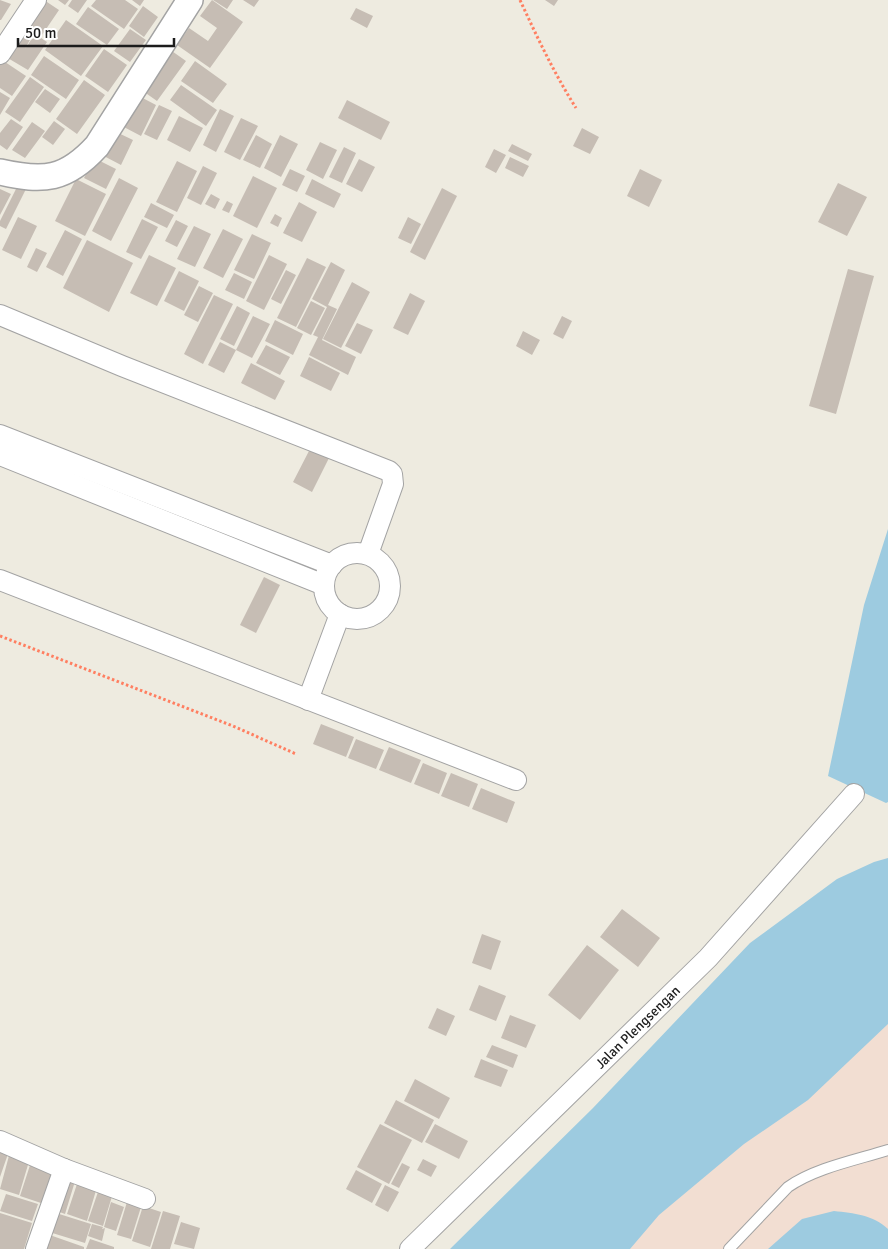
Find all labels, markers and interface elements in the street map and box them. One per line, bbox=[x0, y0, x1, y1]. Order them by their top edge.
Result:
scale bar bbox=[18, 15, 174, 47]
text: 50 m bbox=[25, 24, 56, 42]
street label: Jalan Plengsengan bbox=[592, 982, 684, 1072]

